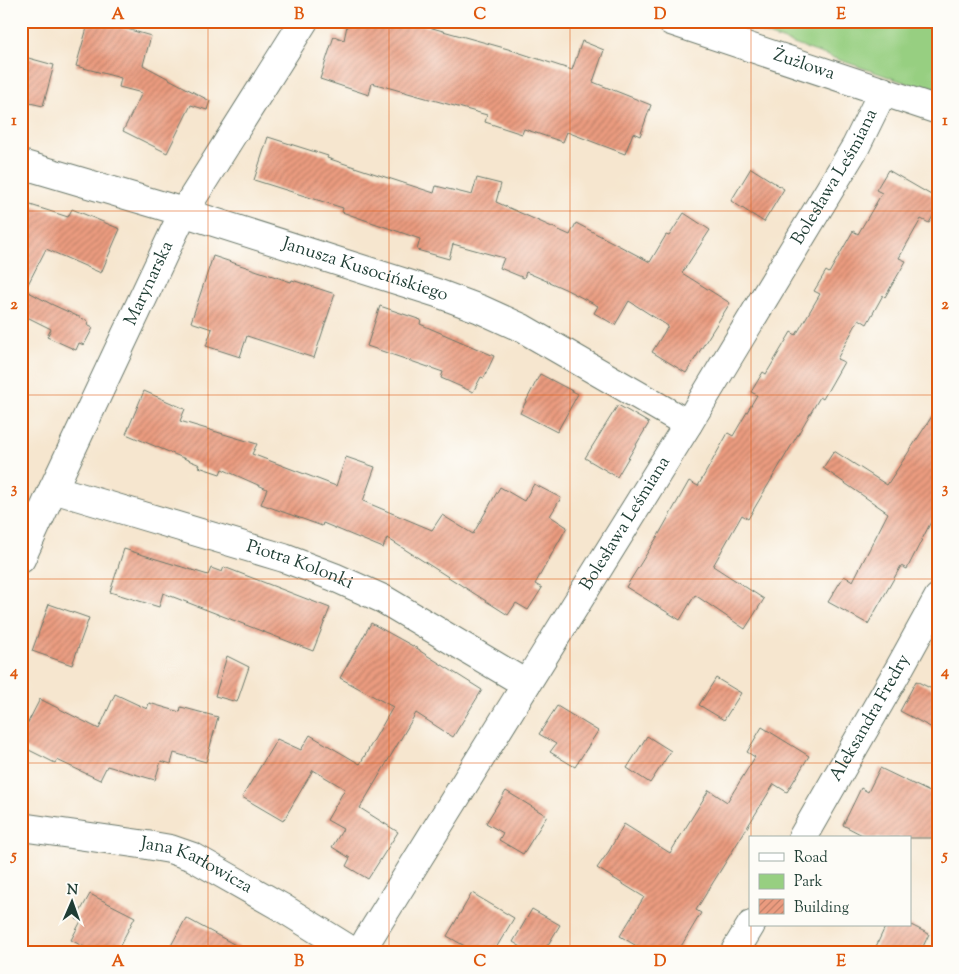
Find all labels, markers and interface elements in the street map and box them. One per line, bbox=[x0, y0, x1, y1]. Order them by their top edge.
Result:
text: A bbox=[112, 4, 125, 27]
text: B bbox=[294, 4, 304, 27]
text: C bbox=[474, 4, 487, 27]
text: D bbox=[654, 4, 667, 27]
text: E bbox=[836, 4, 846, 27]
street label: Żużlowa bbox=[770, 43, 838, 88]
street label: Bolesława Leśmiana bbox=[786, 105, 885, 250]
text: 1 bbox=[11, 110, 17, 133]
text: 1 bbox=[942, 110, 948, 133]
street label: Janusza Kusocińskiego bbox=[278, 231, 452, 309]
street label: Marynarska bbox=[119, 237, 181, 330]
text: 2 bbox=[10, 294, 18, 317]
text: 2 bbox=[941, 294, 949, 317]
street label: Bolesława Leśmiana bbox=[574, 452, 678, 596]
text: 3 bbox=[11, 478, 18, 501]
text: 3 bbox=[942, 478, 949, 501]
street label: Piotra Kolonki bbox=[243, 534, 357, 597]
street label: Aleksandra Fredry bbox=[824, 650, 917, 787]
text: 4 bbox=[9, 661, 18, 684]
text: 4 bbox=[940, 661, 949, 684]
street label: Jana Karłowicza bbox=[138, 831, 257, 901]
legend bbox=[749, 836, 912, 926]
text: 5 bbox=[9, 845, 17, 868]
text: 5 bbox=[940, 845, 948, 868]
text: Road bbox=[794, 848, 828, 869]
text: Park bbox=[794, 872, 823, 893]
north arrow bbox=[48, 876, 98, 926]
text: N bbox=[66, 881, 78, 901]
text: Building bbox=[794, 898, 849, 919]
text: A bbox=[112, 951, 125, 974]
text: B bbox=[294, 951, 304, 974]
text: C bbox=[474, 951, 487, 974]
text: D bbox=[654, 951, 667, 974]
text: E bbox=[836, 951, 846, 974]

